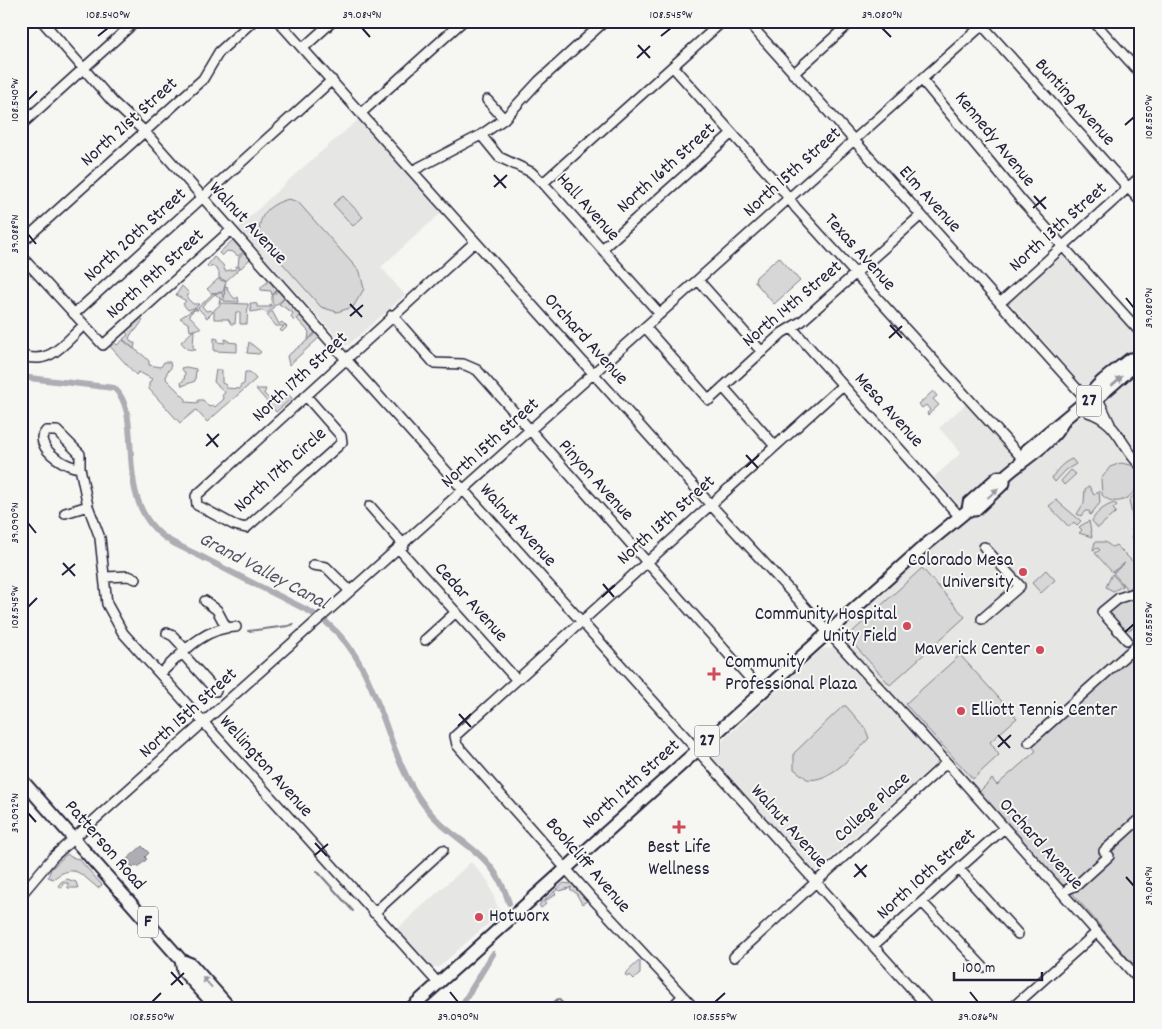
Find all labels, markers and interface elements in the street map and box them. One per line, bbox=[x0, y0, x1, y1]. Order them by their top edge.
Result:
text: 108.540°W bbox=[86, 7, 130, 24]
text: 39.084°N bbox=[343, 7, 382, 24]
text: 108.545°W bbox=[650, 7, 693, 24]
text: 39.080°N bbox=[862, 7, 902, 24]
street label: Bunting Avenue bbox=[1027, 53, 1121, 153]
street label: North 21st Street bbox=[75, 72, 185, 174]
text: 108.540°W bbox=[7, 78, 24, 122]
street label: Kennedy Avenue bbox=[947, 86, 1041, 194]
text: 108.550°W bbox=[1141, 95, 1158, 139]
street label: North 16th Street bbox=[612, 117, 722, 221]
street label: North 15th Street bbox=[738, 121, 848, 225]
street label: Elm Avenue bbox=[891, 160, 967, 240]
street label: Hall Avenue bbox=[549, 168, 625, 248]
street label: Walnut Avenue bbox=[201, 177, 293, 271]
street label: North 13th Street bbox=[1004, 177, 1114, 279]
street label: North 20th Street bbox=[79, 183, 193, 289]
street label: Texas Avenue bbox=[817, 208, 901, 298]
text: 39.088°N bbox=[7, 215, 24, 253]
street label: North 19th Street bbox=[101, 223, 211, 327]
street label: North 14th Street bbox=[737, 255, 849, 355]
street label: Orchard Avenue bbox=[536, 288, 634, 392]
text: 39.080°N bbox=[1141, 288, 1158, 328]
street label: North 17th Street bbox=[247, 326, 355, 430]
street label: Mesa Avenue bbox=[847, 368, 929, 454]
one-way arrow bbox=[1110, 376, 1123, 387]
road number: 27 bbox=[1076, 386, 1102, 416]
street label: North 15th Street bbox=[436, 392, 546, 496]
street label: North 17th Circle bbox=[229, 422, 333, 520]
street label: Pinyon Avenue bbox=[551, 434, 639, 528]
street label: North 13th Street bbox=[612, 470, 722, 572]
street label: Walnut Avenue bbox=[472, 478, 562, 574]
one-way arrow bbox=[987, 487, 999, 499]
text: 39.090°N bbox=[7, 502, 24, 544]
water label: Grand Valley Canal bbox=[193, 526, 335, 619]
place label: Colorado Mesa University bbox=[908, 548, 1014, 597]
street label: Cedar Avenue bbox=[427, 557, 513, 649]
marker: Colorado Mesa University bbox=[1017, 566, 1029, 578]
text: 108.545°W bbox=[7, 585, 24, 628]
place label: Community Hospital Unity Field bbox=[755, 602, 897, 651]
text: 108.555°W bbox=[1141, 602, 1158, 646]
marker: Community Hospital Unity Field bbox=[901, 620, 913, 632]
place label: Maverick Center bbox=[914, 637, 1030, 664]
marker: Maverick Center bbox=[1034, 644, 1046, 656]
place label: Community Professional Plaza bbox=[725, 650, 858, 699]
street label: North 15th Street bbox=[134, 662, 244, 766]
marker: Community Professional Plaza bbox=[707, 667, 721, 681]
place label: Elliott Tennis Center bbox=[971, 698, 1117, 725]
marker: Elliott Tennis Center bbox=[955, 705, 967, 717]
street label: Wellington Avenue bbox=[212, 710, 318, 824]
road number: 27 bbox=[694, 726, 720, 756]
street label: North 12th Street bbox=[577, 734, 687, 836]
street label: College Place bbox=[829, 766, 917, 850]
street label: Walnut Avenue bbox=[743, 779, 833, 875]
text: 39.092°N bbox=[7, 793, 24, 833]
street label: Orchard Avenue bbox=[991, 793, 1089, 897]
street label: Patterson Road bbox=[57, 795, 151, 897]
street label: Bookcliff Avenue bbox=[538, 812, 636, 920]
marker: Best Life Wellness bbox=[672, 820, 686, 834]
street label: North 10th Street bbox=[871, 823, 983, 927]
place label: Best Life Wellness bbox=[647, 835, 711, 884]
text: 39.084°N bbox=[1141, 866, 1158, 905]
place label: Hotworx bbox=[489, 904, 549, 931]
road number: F bbox=[138, 906, 158, 938]
marker: Hotworx bbox=[473, 911, 485, 923]
scale bar bbox=[954, 949, 1042, 981]
text: 100 m bbox=[962, 958, 995, 980]
one-way arrow bbox=[201, 976, 213, 988]
text: 108.550°W bbox=[130, 1009, 174, 1026]
text: 39.090°N bbox=[437, 1009, 479, 1026]
text: 108.555°W bbox=[693, 1009, 737, 1026]
text: 39.086°N bbox=[958, 1009, 998, 1026]

